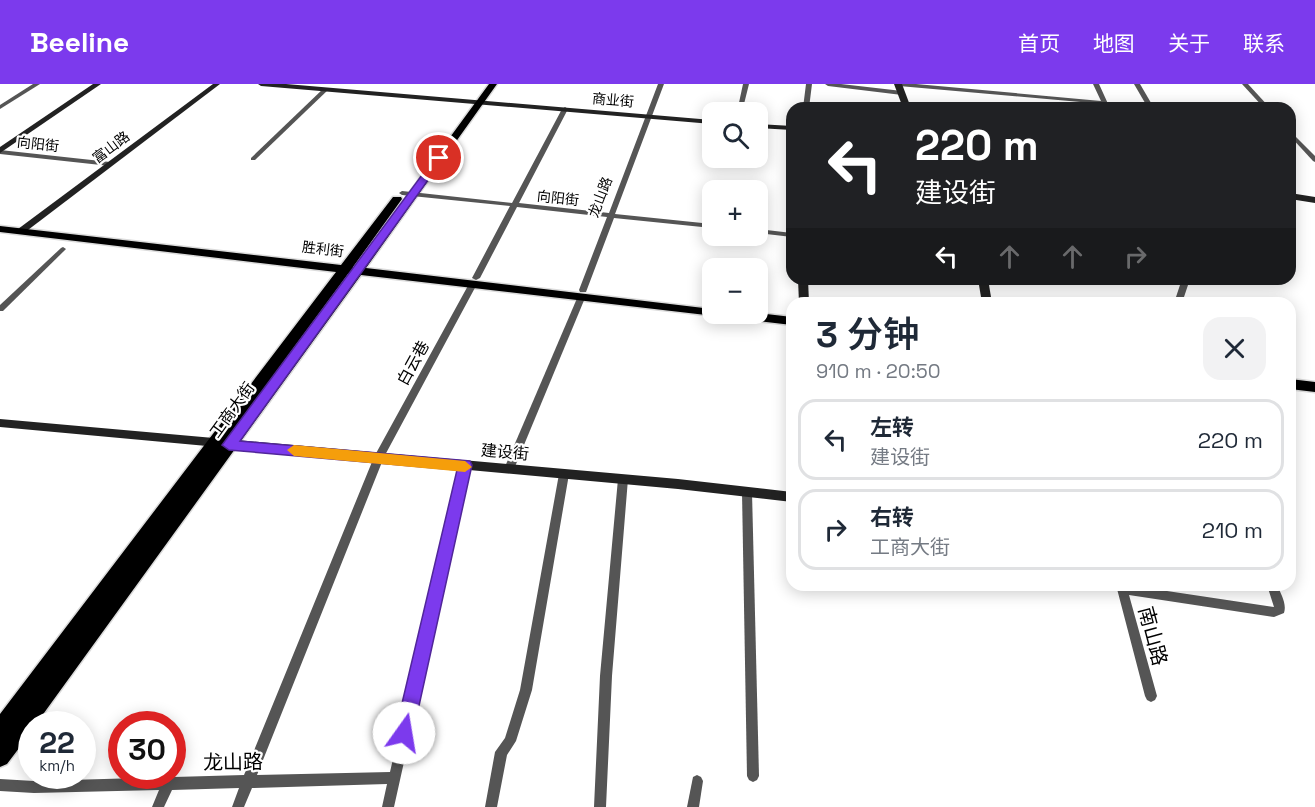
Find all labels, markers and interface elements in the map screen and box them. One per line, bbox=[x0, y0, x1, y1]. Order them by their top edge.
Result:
text: Beeline bbox=[30, 24, 129, 60]
text: 首页 bbox=[1018, 30, 1060, 57]
text: 地图 bbox=[1093, 30, 1135, 57]
text: 关于 bbox=[1168, 30, 1210, 57]
text: 联系 bbox=[1243, 30, 1285, 57]
street label: 商业街 bbox=[591, 89, 635, 111]
map controls bbox=[702, 102, 768, 324]
button: search bbox=[702, 102, 768, 168]
text: 220 m bbox=[915, 119, 1039, 172]
icon: left bbox=[816, 126, 894, 204]
street label: 富山路 bbox=[89, 127, 133, 167]
pin bbox=[413, 132, 464, 183]
street label: 向阳街 bbox=[16, 133, 60, 155]
icon: arrive bbox=[422, 141, 455, 174]
street label: 龙山路 bbox=[584, 174, 616, 220]
text: 建设街 bbox=[915, 175, 996, 210]
button: + bbox=[702, 180, 768, 246]
street label: 向阳街 bbox=[536, 187, 580, 209]
street label: 胜利街 bbox=[301, 238, 345, 260]
icon: left bbox=[930, 240, 963, 273]
icon: ahead bbox=[993, 240, 1026, 273]
icon: ahead bbox=[1056, 240, 1089, 273]
icon: right bbox=[1119, 240, 1152, 273]
button: − bbox=[702, 258, 768, 324]
text: 3 分钟 bbox=[816, 312, 919, 358]
button: close bbox=[1203, 317, 1266, 380]
street label: 白云巷 bbox=[392, 337, 434, 389]
text: 910 m · 20:50 bbox=[816, 358, 941, 384]
street label: 工商大街 bbox=[205, 378, 259, 442]
text: 左转 bbox=[870, 413, 914, 441]
icon: left bbox=[819, 423, 852, 456]
text: 220 m bbox=[1198, 426, 1263, 454]
street label: 建设街 bbox=[480, 439, 530, 465]
text: 建设街 bbox=[870, 444, 930, 470]
text: 右转 bbox=[870, 503, 914, 531]
icon: right bbox=[819, 513, 852, 546]
text: 210 m bbox=[1202, 516, 1263, 544]
text: 工商大街 bbox=[870, 534, 950, 560]
street label: 南山路 bbox=[1133, 604, 1173, 668]
position arrow bbox=[372, 701, 436, 765]
speed limit sign: 30 bbox=[108, 711, 186, 789]
text: 22 bbox=[39, 723, 75, 762]
street label: 龙山路 bbox=[203, 748, 263, 776]
text: km/h bbox=[39, 756, 75, 775]

